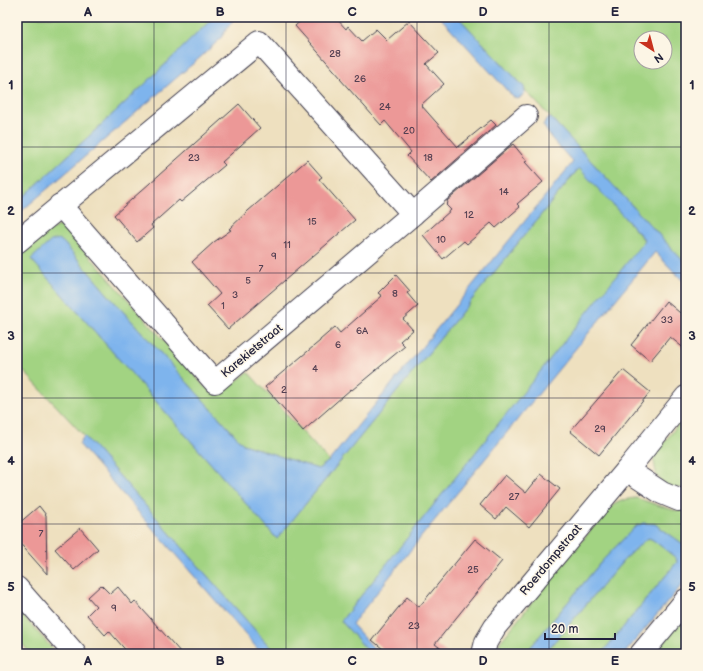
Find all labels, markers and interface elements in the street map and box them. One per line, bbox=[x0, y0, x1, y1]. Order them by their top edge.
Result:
text: A bbox=[83, 4, 92, 20]
text: B bbox=[215, 4, 225, 20]
text: C bbox=[347, 4, 357, 20]
text: D bbox=[478, 4, 488, 20]
text: E bbox=[611, 4, 620, 20]
north arrow bbox=[633, 30, 673, 70]
house number: 28 bbox=[329, 48, 341, 60]
text: N bbox=[651, 50, 666, 65]
house number: 26 bbox=[354, 73, 366, 85]
text: 1 bbox=[8, 77, 14, 93]
text: 1 bbox=[689, 77, 695, 93]
house number: 24 bbox=[379, 101, 391, 113]
house number: 20 bbox=[403, 125, 415, 137]
house number: 23 bbox=[188, 152, 200, 164]
house number: 18 bbox=[423, 152, 433, 164]
house number: 14 bbox=[499, 186, 509, 198]
text: 2 bbox=[7, 203, 15, 219]
text: 2 bbox=[688, 203, 696, 219]
house number: 12 bbox=[464, 209, 474, 221]
house number: 15 bbox=[307, 216, 317, 228]
house number: 10 bbox=[436, 234, 446, 246]
house number: 11 bbox=[283, 239, 291, 251]
house number: 9 bbox=[271, 250, 277, 262]
house number: 7 bbox=[259, 263, 264, 275]
house number: 5 bbox=[245, 275, 251, 287]
house number: 8 bbox=[392, 288, 398, 300]
house number: 3 bbox=[232, 289, 238, 301]
house number: 1 bbox=[221, 300, 225, 312]
house number: 33 bbox=[661, 314, 673, 326]
street label: Karekietstraat bbox=[218, 321, 286, 381]
house number: 6A bbox=[356, 325, 369, 337]
text: 3 bbox=[7, 328, 15, 344]
text: 3 bbox=[688, 328, 696, 344]
house number: 6 bbox=[335, 339, 341, 351]
house number: 4 bbox=[312, 363, 318, 375]
house number: 2 bbox=[281, 384, 287, 396]
house number: 29 bbox=[594, 423, 606, 435]
text: 4 bbox=[7, 453, 15, 469]
text: 4 bbox=[688, 453, 696, 469]
house number: 27 bbox=[509, 491, 519, 503]
street label: Roerdompstraat bbox=[517, 521, 585, 599]
house number: 7 bbox=[39, 528, 44, 540]
house number: 25 bbox=[467, 564, 479, 576]
text: 5 bbox=[7, 579, 15, 595]
text: 5 bbox=[688, 579, 696, 595]
house number: 9 bbox=[111, 602, 117, 614]
scale bar bbox=[545, 615, 615, 641]
house number: 23 bbox=[408, 620, 420, 632]
text: 20 m bbox=[551, 622, 578, 637]
text: A bbox=[83, 653, 92, 669]
text: B bbox=[215, 653, 225, 669]
text: C bbox=[347, 653, 357, 669]
text: D bbox=[478, 653, 488, 669]
text: E bbox=[611, 653, 620, 669]

